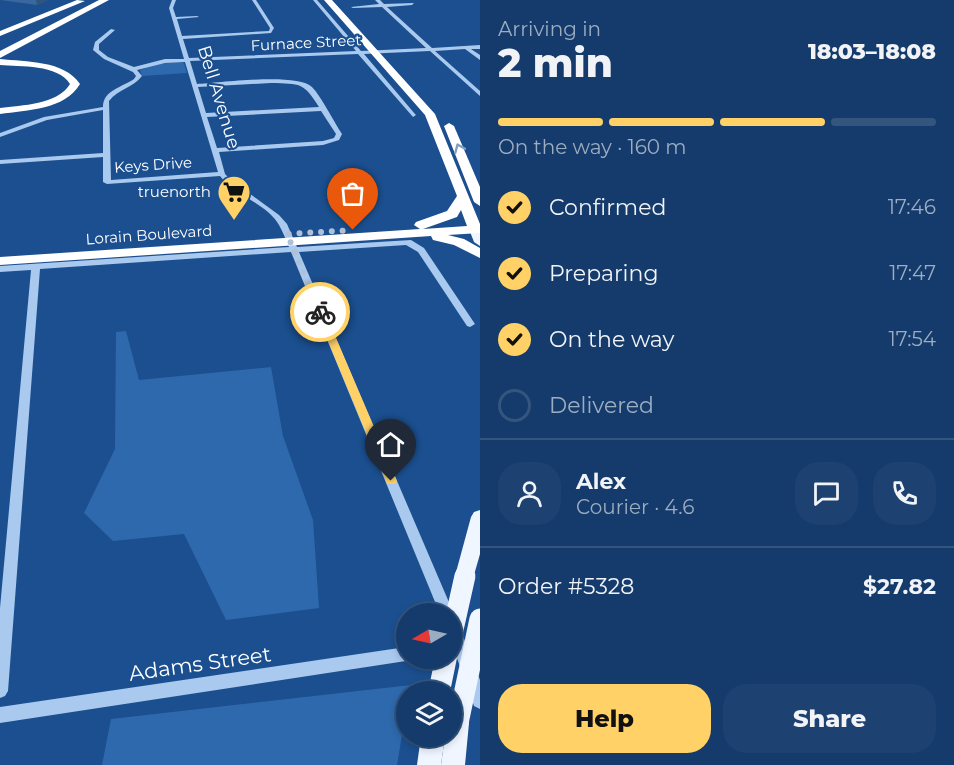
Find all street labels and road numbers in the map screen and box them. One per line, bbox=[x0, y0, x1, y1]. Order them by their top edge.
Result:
street label: Furnace Street bbox=[250, 30, 362, 55]
street label: Bell Avenue bbox=[193, 43, 245, 151]
street label: Keys Drive bbox=[113, 152, 192, 177]
street label: Lorain Boulevard bbox=[85, 221, 213, 248]
street label: Adams Street bbox=[127, 641, 273, 686]

